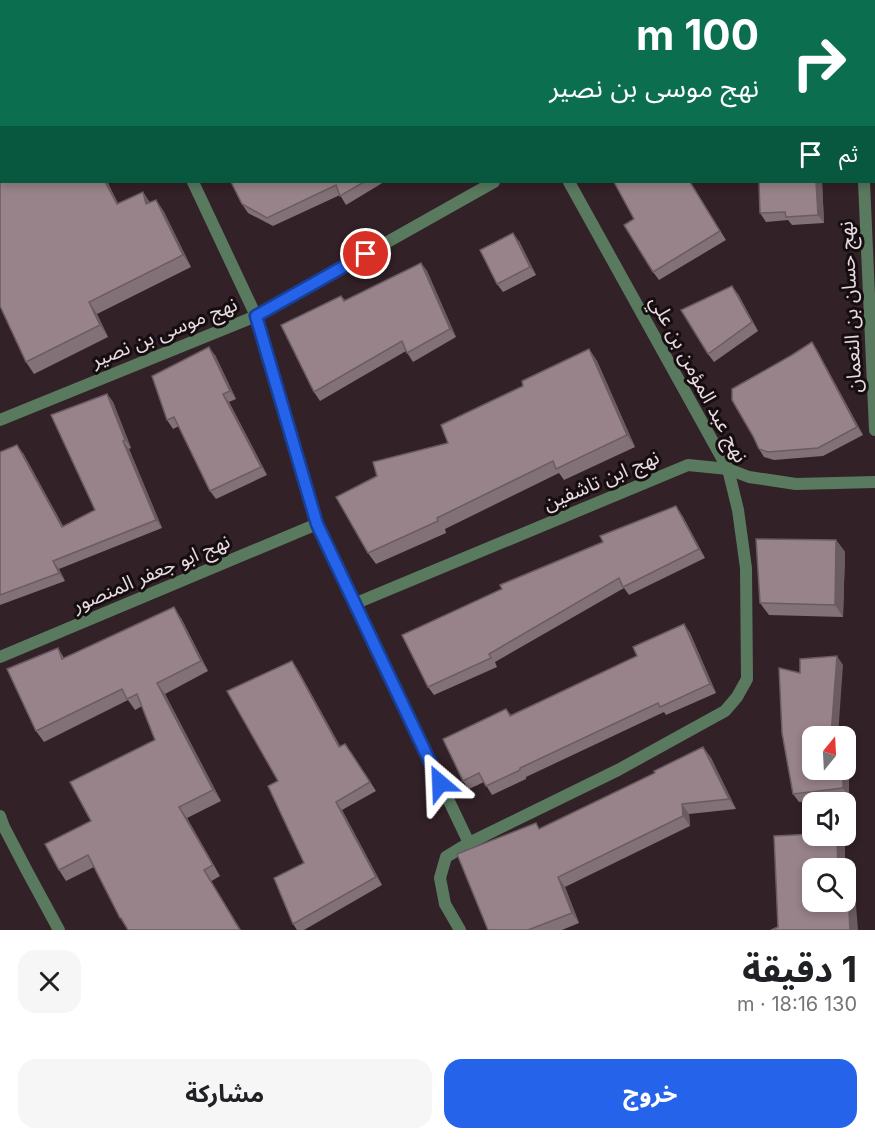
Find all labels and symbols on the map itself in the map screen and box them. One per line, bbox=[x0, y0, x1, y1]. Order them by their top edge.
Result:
street label: نهج حسان بن النعمان bbox=[834, 220, 869, 394]
pin bbox=[340, 228, 391, 279]
street label: نهج موسى بن نصير bbox=[87, 292, 242, 375]
street label: نهج عبد المؤمن بن علي bbox=[642, 292, 753, 468]
street label: نهج ابن تاشفين bbox=[539, 445, 664, 518]
street label: نهج ابو جعفر المنصور bbox=[68, 529, 235, 620]
north arrow bbox=[802, 726, 856, 780]
position arrow bbox=[408, 751, 472, 815]

